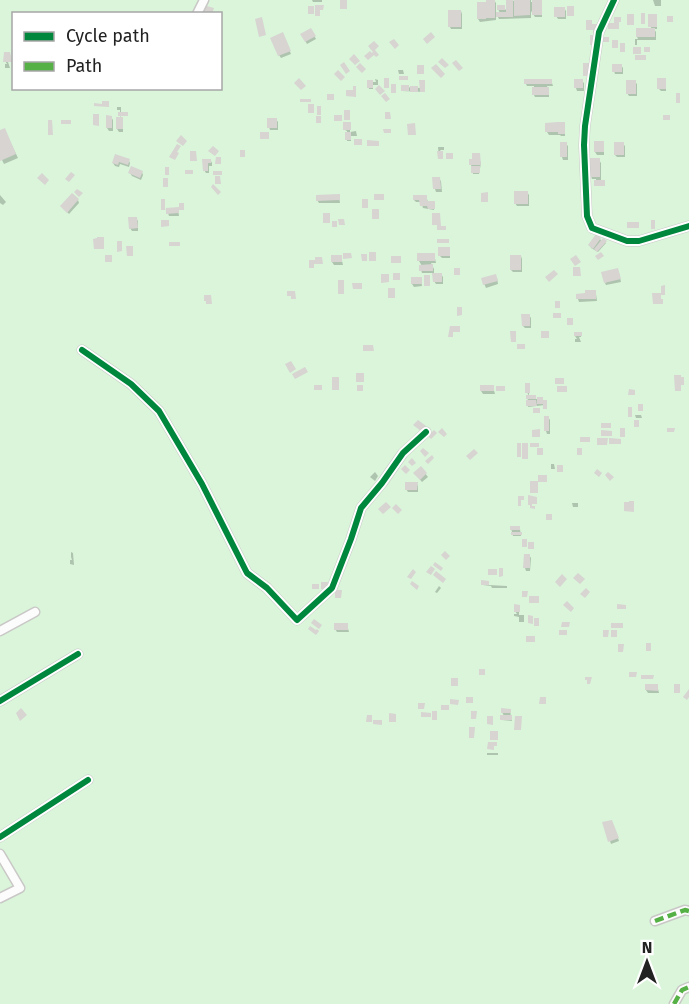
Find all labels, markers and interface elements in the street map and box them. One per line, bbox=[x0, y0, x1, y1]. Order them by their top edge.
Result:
legend bbox=[12, 12, 222, 90]
text: Cycle path bbox=[66, 25, 150, 47]
text: Path bbox=[66, 55, 102, 77]
north arrow bbox=[617, 932, 677, 992]
text: N bbox=[642, 938, 652, 957]

